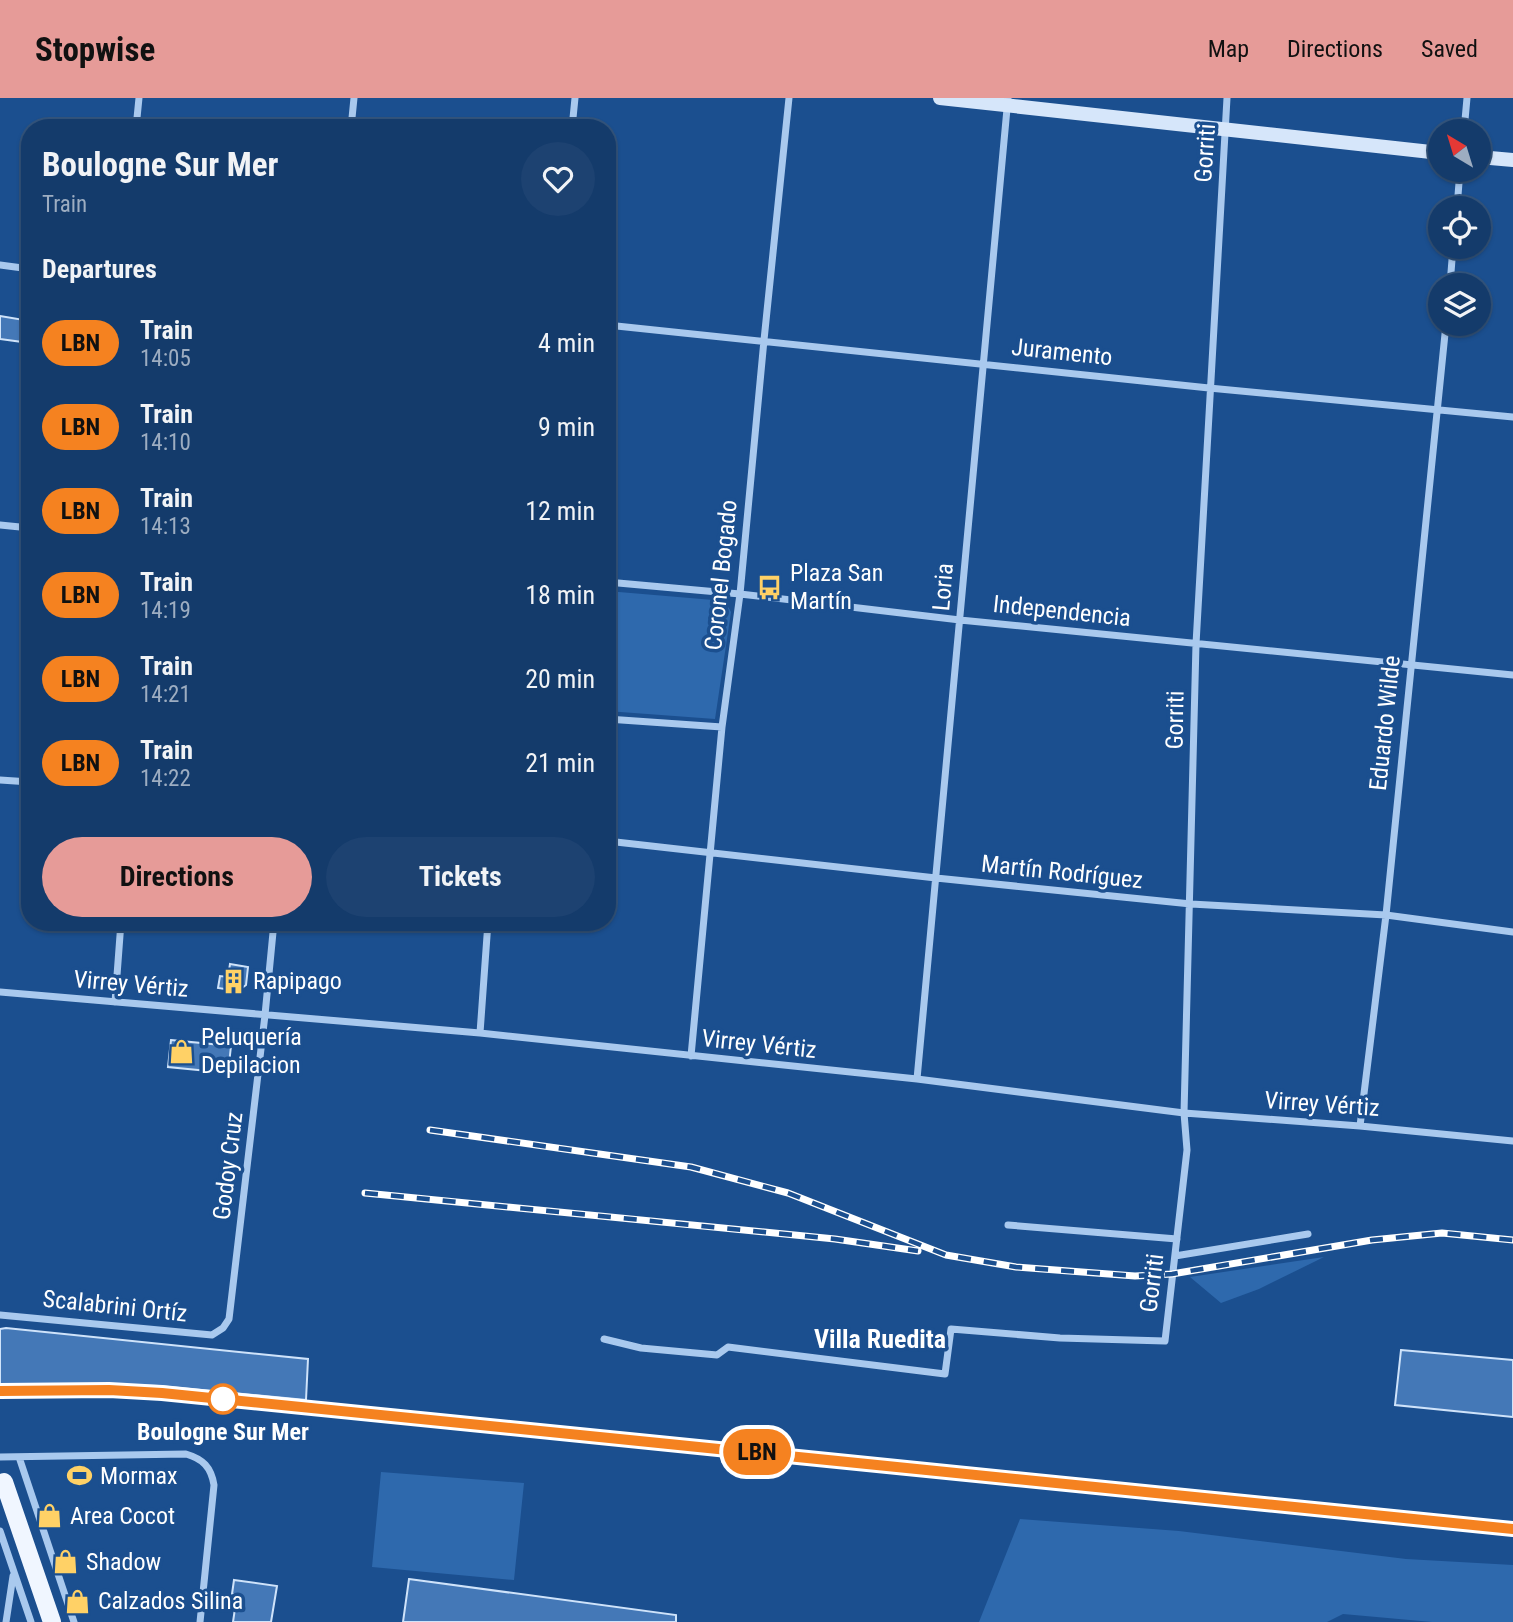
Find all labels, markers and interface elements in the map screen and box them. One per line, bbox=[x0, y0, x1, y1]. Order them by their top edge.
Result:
text: Stopwise bbox=[35, 30, 155, 69]
text: Map bbox=[1208, 35, 1249, 63]
text: Directions bbox=[1287, 35, 1383, 63]
text: Saved bbox=[1421, 35, 1478, 63]
north arrow bbox=[1428, 119, 1491, 182]
map controls bbox=[1428, 119, 1491, 336]
street label: Gorriti bbox=[1189, 123, 1221, 183]
button: heart bbox=[521, 142, 595, 216]
text: Boulogne Sur Mer bbox=[42, 145, 278, 184]
text: Train bbox=[42, 191, 87, 218]
button: locate bbox=[1428, 196, 1491, 259]
text: Departures bbox=[42, 254, 157, 284]
button: layers bbox=[1428, 273, 1491, 336]
text: Train bbox=[140, 315, 193, 345]
text: 4 min bbox=[538, 328, 595, 358]
text: LBN bbox=[61, 329, 100, 357]
street label: Juramento bbox=[1010, 333, 1114, 371]
text: 14:05 bbox=[140, 345, 191, 372]
text: Train bbox=[140, 399, 193, 429]
text: 9 min bbox=[538, 412, 595, 442]
text: LBN bbox=[61, 413, 100, 441]
text: 14:10 bbox=[140, 429, 191, 456]
text: Train bbox=[140, 483, 193, 513]
text: 12 min bbox=[525, 496, 595, 526]
text: LBN bbox=[61, 497, 100, 525]
street label: Coronel Bogado bbox=[699, 498, 743, 652]
text: 14:13 bbox=[140, 513, 191, 540]
place label: Plaza San Martín bbox=[790, 559, 883, 615]
street label: Loria bbox=[927, 562, 959, 612]
text: Train bbox=[140, 567, 193, 597]
bus stop icon: Plaza San Martín bbox=[756, 573, 784, 601]
text: 18 min bbox=[525, 580, 595, 610]
text: LBN bbox=[61, 581, 100, 609]
street label: Independencia bbox=[992, 590, 1132, 632]
text: 14:19 bbox=[140, 597, 191, 624]
text: Train bbox=[140, 651, 193, 681]
street label: Eduardo Wilde bbox=[1364, 654, 1406, 792]
text: 20 min bbox=[525, 664, 595, 694]
text: LBN bbox=[61, 665, 100, 693]
text: 14:21 bbox=[140, 681, 191, 708]
street label: Gorriti bbox=[1160, 690, 1190, 750]
text: Train bbox=[140, 735, 193, 765]
text: 21 min bbox=[525, 748, 595, 778]
text: LBN bbox=[61, 749, 100, 777]
text: 14:22 bbox=[140, 765, 191, 792]
button: Directions bbox=[42, 837, 312, 917]
button: Tickets bbox=[326, 837, 595, 917]
street label: Martín Rodríguez bbox=[980, 850, 1144, 894]
street label: Virrey Vértiz bbox=[72, 965, 190, 1003]
building icon: Rapipago bbox=[219, 967, 247, 995]
place label: Rapipago bbox=[253, 967, 342, 995]
place label: Peluquería Depilacion bbox=[201, 1023, 302, 1079]
street label: Virrey Vértiz bbox=[700, 1024, 818, 1064]
shop icon: Peluquería Depilacion bbox=[167, 1037, 195, 1065]
street label: Virrey Vértiz bbox=[1264, 1086, 1380, 1122]
street label: Godoy Cruz bbox=[207, 1110, 249, 1222]
street label: Gorriti bbox=[1135, 1252, 1169, 1314]
street label: Scalabrini Ortíz bbox=[41, 1285, 189, 1327]
district label: Villa Ruedita bbox=[814, 1324, 946, 1354]
marker: Boulogne Sur Mer bbox=[208, 1384, 238, 1414]
place label: Boulogne Sur Mer bbox=[137, 1418, 309, 1446]
line badge: LBN bbox=[717, 1429, 797, 1475]
text: LBN bbox=[737, 1438, 777, 1466]
sports icon: Mormax bbox=[66, 1462, 94, 1490]
place label: Mormax bbox=[100, 1462, 178, 1490]
shop icon: Area Cocot bbox=[36, 1502, 64, 1530]
place label: Area Cocot bbox=[70, 1502, 175, 1530]
shop icon: Shadow bbox=[52, 1548, 80, 1576]
place label: Shadow bbox=[86, 1548, 161, 1576]
shop icon: Calzados Silina bbox=[64, 1587, 92, 1615]
place label: Calzados Silina bbox=[98, 1587, 243, 1615]

